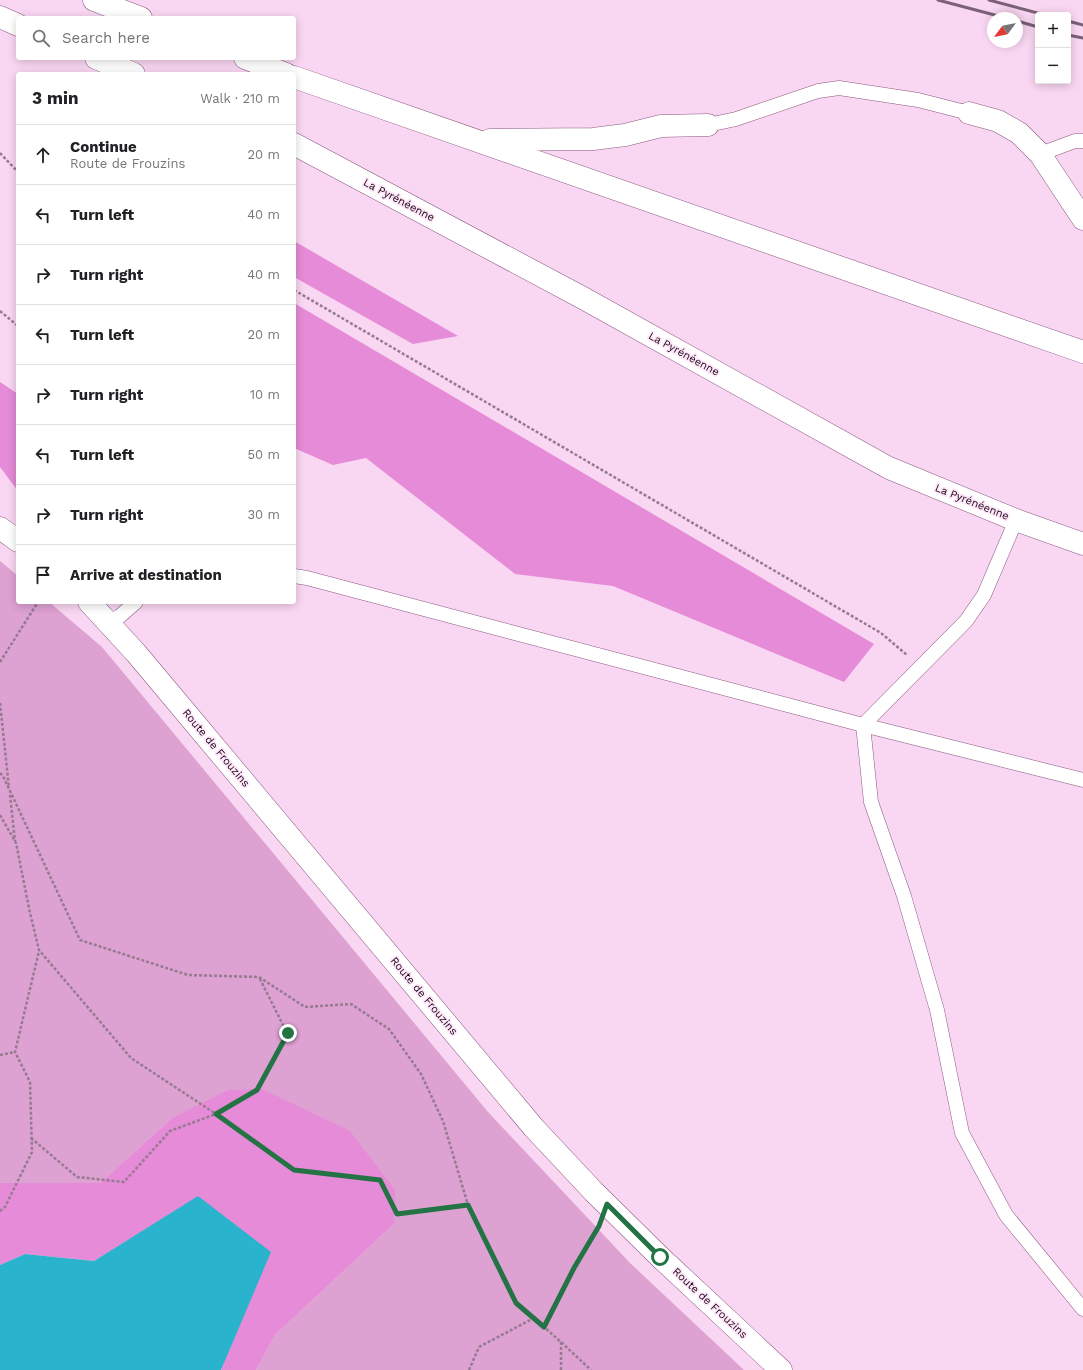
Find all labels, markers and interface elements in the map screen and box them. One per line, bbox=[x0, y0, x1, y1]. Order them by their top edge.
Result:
north arrow bbox=[987, 12, 1023, 48]
map controls bbox=[1035, 12, 1071, 84]
button: + bbox=[1035, 12, 1071, 48]
search box bbox=[16, 16, 296, 60]
icon: search bbox=[30, 27, 52, 49]
text: Search here bbox=[62, 29, 150, 47]
button: − bbox=[1035, 48, 1071, 84]
text: 3 min bbox=[32, 88, 78, 108]
text: Walk · 210 m bbox=[200, 91, 280, 106]
text: Continue bbox=[70, 138, 137, 156]
icon: ahead bbox=[32, 144, 54, 166]
text: 20 m bbox=[248, 147, 280, 162]
text: Route de Frouzins bbox=[70, 156, 185, 171]
street label: La Pyrénéenne bbox=[361, 176, 437, 224]
icon: left bbox=[32, 204, 54, 226]
text: Turn left bbox=[70, 206, 134, 224]
text: 40 m bbox=[247, 207, 280, 222]
icon: right bbox=[32, 264, 54, 286]
text: Turn right bbox=[70, 266, 143, 284]
text: 40 m bbox=[247, 267, 280, 282]
icon: left bbox=[32, 324, 54, 346]
text: Turn left bbox=[70, 326, 134, 344]
text: 20 m bbox=[248, 327, 280, 342]
street label: La Pyrénéenne bbox=[646, 329, 722, 379]
icon: right bbox=[32, 384, 54, 406]
text: Turn right bbox=[70, 386, 143, 404]
text: 10 m bbox=[250, 387, 280, 402]
icon: left bbox=[32, 444, 54, 466]
text: Turn left bbox=[70, 446, 134, 464]
text: 50 m bbox=[248, 447, 280, 462]
street label: La Pyrénéenne bbox=[933, 481, 1011, 523]
icon: right bbox=[32, 504, 54, 526]
text: Turn right bbox=[70, 506, 143, 524]
text: 30 m bbox=[248, 507, 280, 522]
icon: arrive bbox=[32, 564, 54, 586]
text: Arrive at destination bbox=[70, 566, 222, 584]
street label: Route de Frouzins bbox=[180, 706, 252, 790]
street label: Route de Frouzins bbox=[388, 954, 460, 1038]
route end bbox=[279, 1024, 297, 1042]
route start bbox=[651, 1248, 669, 1266]
street label: Route de Frouzins bbox=[670, 1265, 750, 1341]

